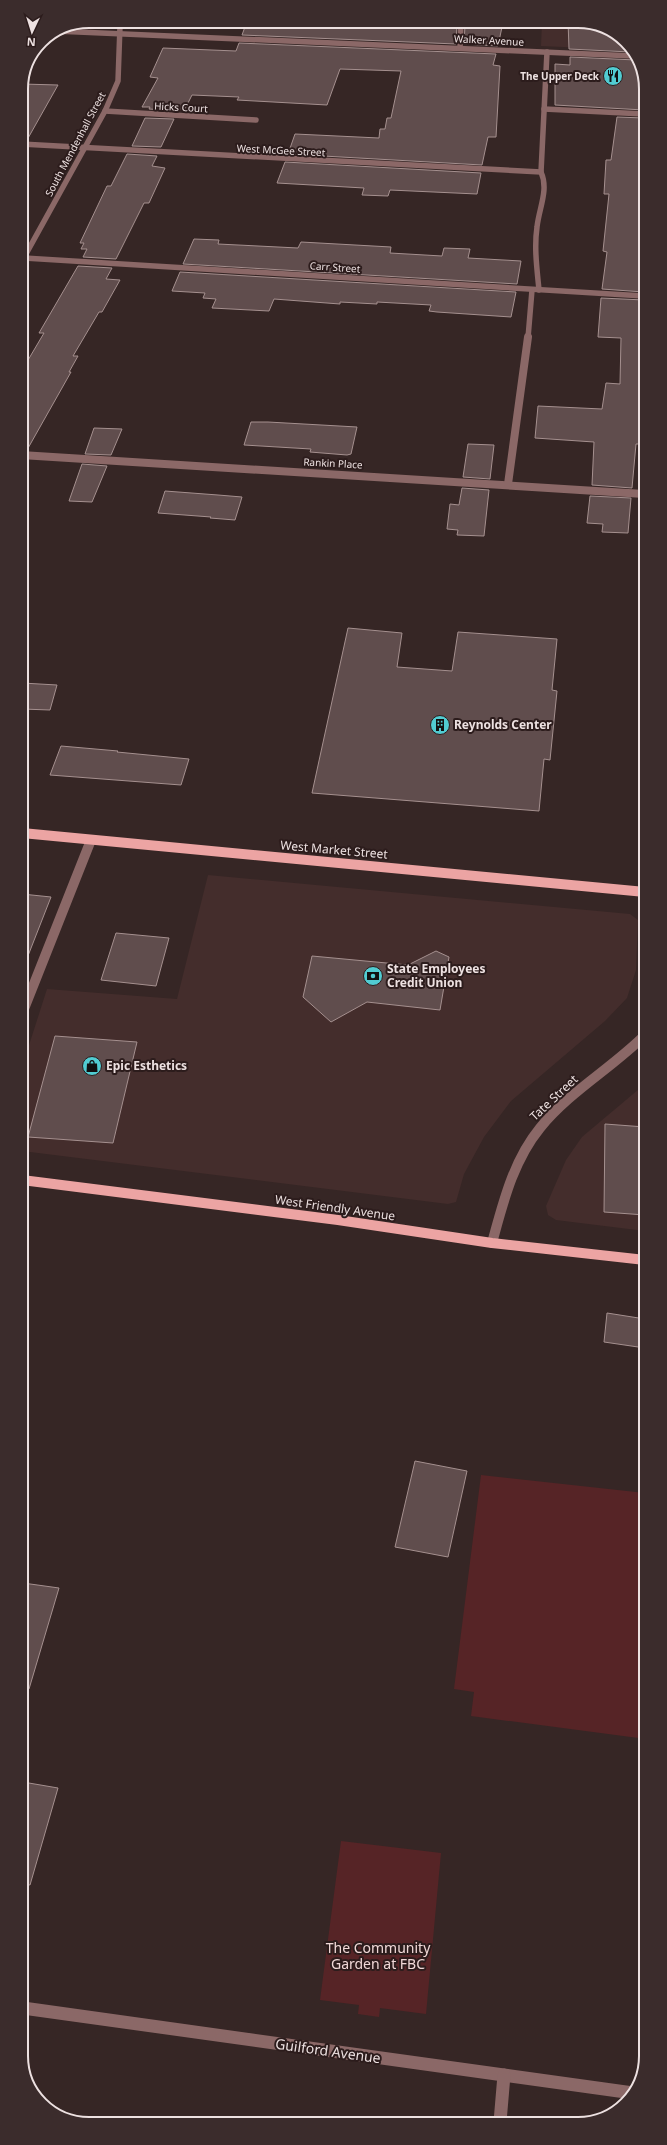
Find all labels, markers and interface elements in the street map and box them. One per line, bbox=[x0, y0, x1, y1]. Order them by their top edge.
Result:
north arrow bbox=[12, 12, 52, 52]
street label: Walker Avenue bbox=[454, 31, 525, 49]
text: N bbox=[26, 35, 36, 50]
restaurant icon: The Upper Deck bbox=[602, 65, 624, 87]
place label: The Upper Deck bbox=[520, 69, 600, 83]
street label: South Mendenhall Street bbox=[41, 89, 109, 199]
street label: Hicks Court bbox=[154, 99, 209, 115]
street label: West McGee Street bbox=[236, 141, 326, 159]
street label: Carr Street bbox=[309, 258, 361, 276]
street label: Rankin Place bbox=[303, 454, 363, 472]
building icon: Reynolds Center bbox=[429, 714, 451, 736]
place label: Reynolds Center bbox=[454, 716, 552, 733]
street label: West Market Street bbox=[280, 836, 389, 863]
place label: State Employees Credit Union bbox=[387, 960, 486, 991]
bank icon: State Employees Credit Union bbox=[362, 965, 384, 987]
shop icon: Epic Esthetics bbox=[81, 1055, 103, 1077]
place label: Epic Esthetics bbox=[106, 1057, 187, 1074]
street label: Tate Street bbox=[526, 1070, 582, 1124]
street label: West Friendly Avenue bbox=[274, 1191, 396, 1224]
park label: The Community Garden at FBC bbox=[326, 1938, 431, 1973]
street label: Guilford Avenue bbox=[274, 2034, 382, 2067]

